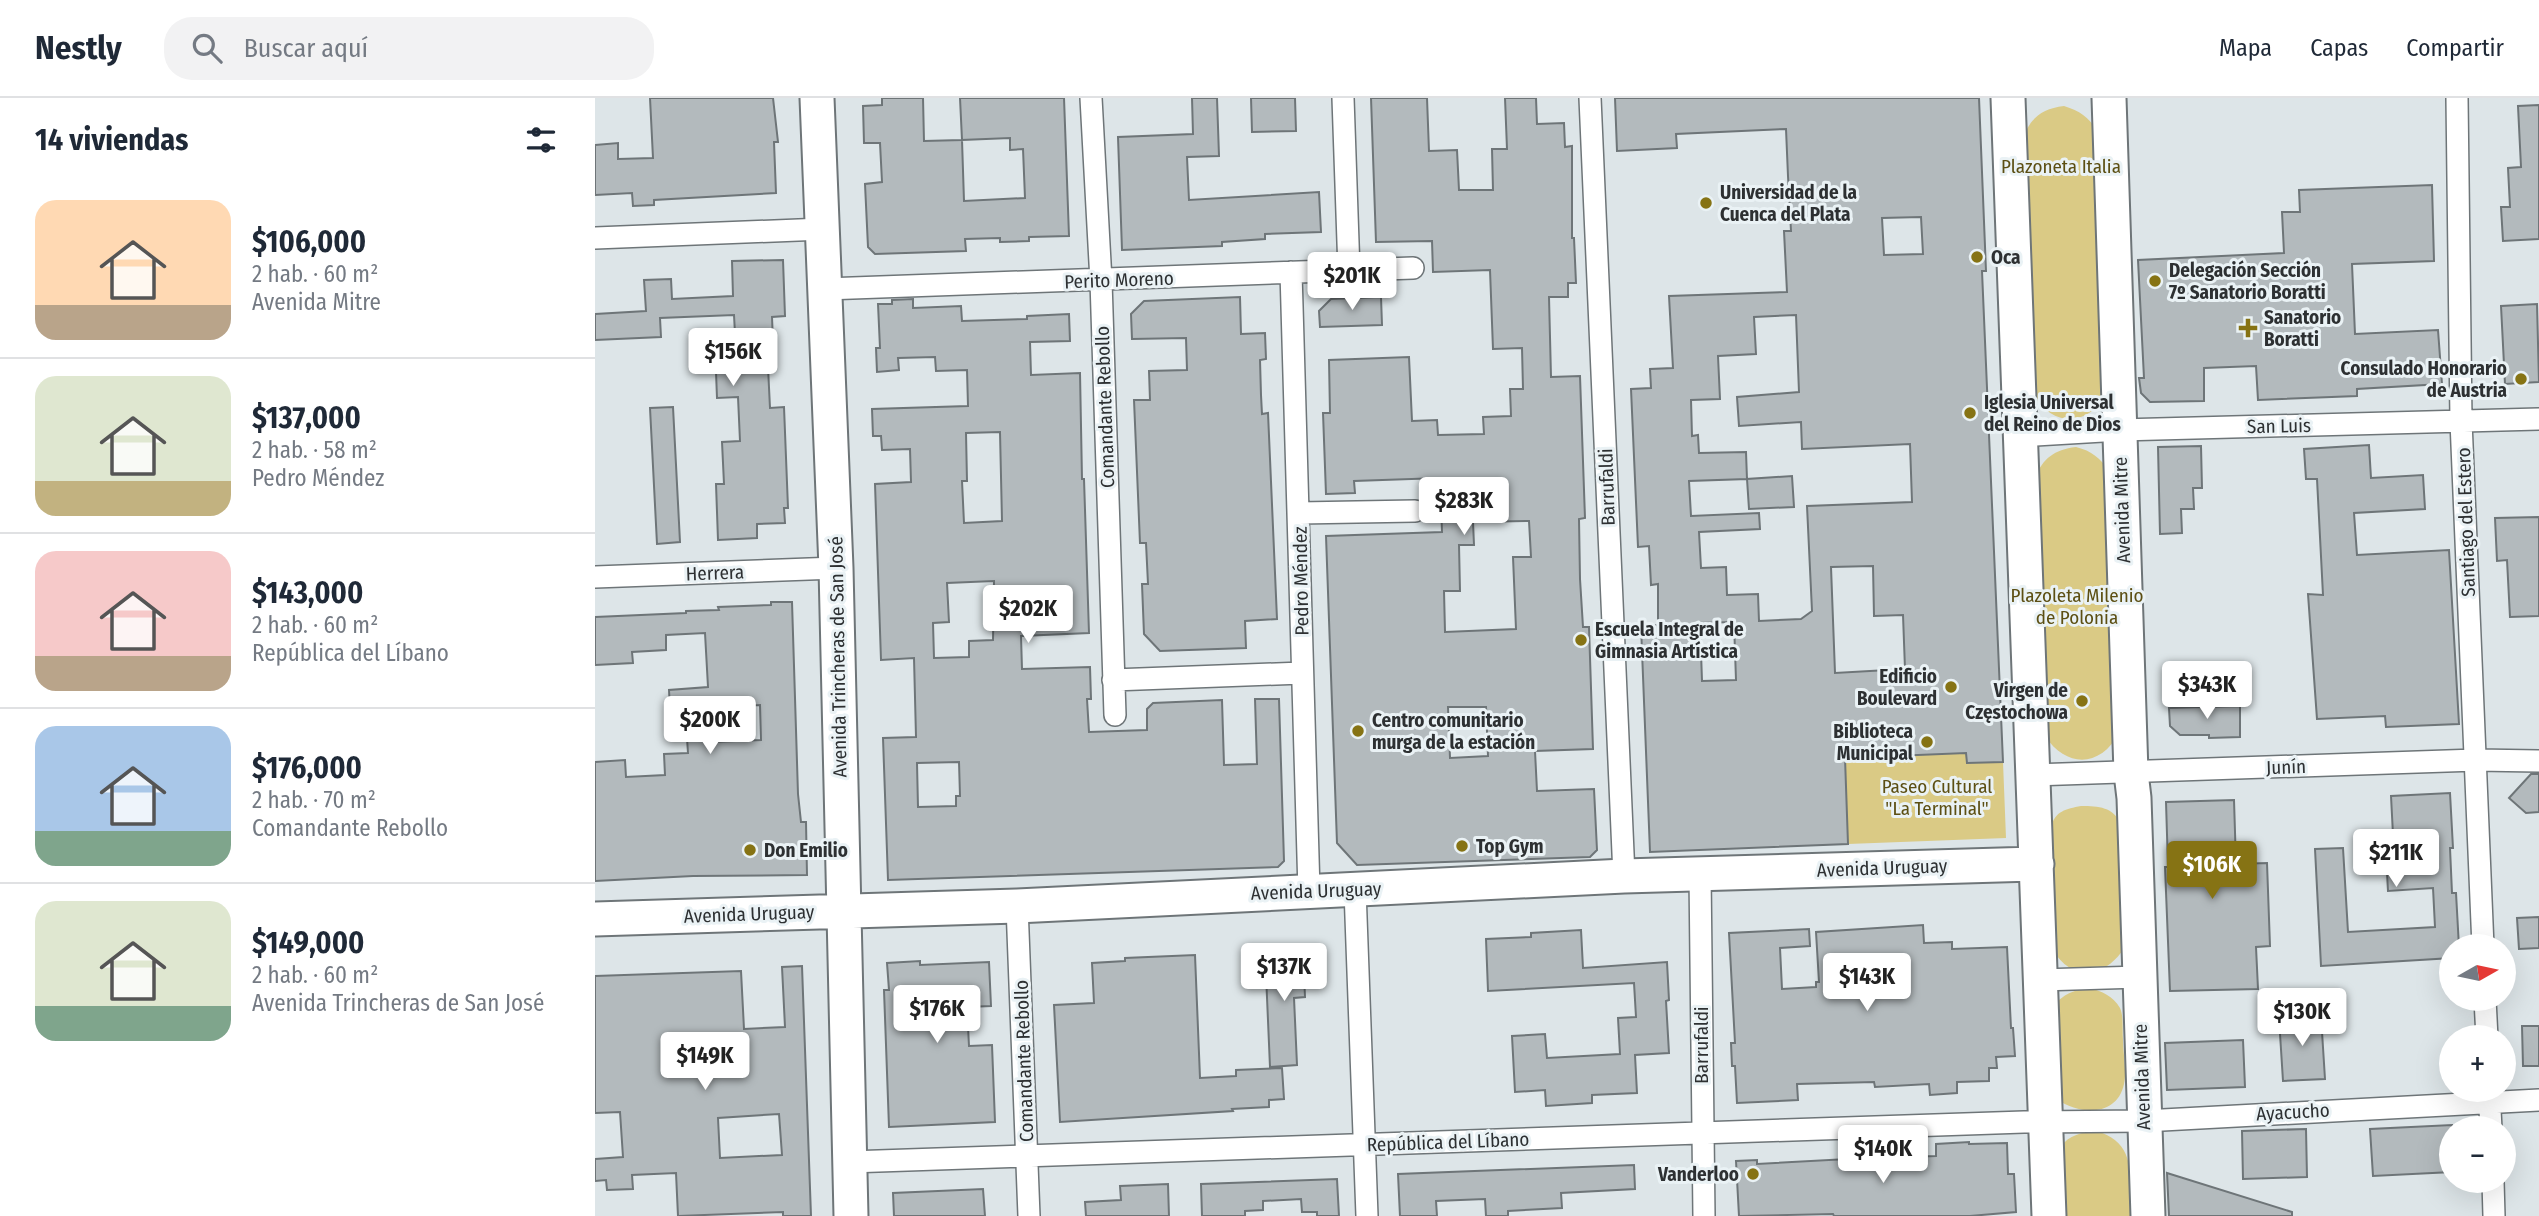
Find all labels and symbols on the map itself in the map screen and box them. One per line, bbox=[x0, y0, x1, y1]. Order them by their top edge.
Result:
park label: Plazoneta Italia bbox=[2001, 155, 2121, 178]
place label: Universidad de la Cuenca del Plata bbox=[1720, 181, 1857, 226]
marker: Universidad de la Cuenca del Plata bbox=[1698, 195, 1714, 211]
place label: Oca bbox=[1991, 246, 2021, 269]
marker: Oca bbox=[1969, 249, 1985, 265]
pin: $201K bbox=[1303, 252, 1401, 312]
place label: Delegación Sección 7º Sanatorio Boratti bbox=[2169, 259, 2326, 304]
street label: Perito Moreno bbox=[1064, 267, 1174, 293]
marker: Delegación Sección 7º Sanatorio Boratti bbox=[2147, 273, 2163, 289]
place label: Sanatorio Boratti bbox=[2264, 306, 2341, 351]
marker: Sanatorio Boratti bbox=[2238, 318, 2258, 338]
street label: Comandante Rebollo bbox=[1091, 326, 1119, 488]
pin: $156K bbox=[684, 328, 782, 388]
place label: Consulado Honorario de Austria bbox=[2341, 357, 2507, 402]
marker: Consulado Honorario de Austria bbox=[2513, 371, 2529, 387]
place label: Iglesia Universal del Reino de Dios bbox=[1984, 391, 2121, 436]
marker: Iglesia Universal del Reino de Dios bbox=[1962, 405, 1978, 421]
street label: San Luis bbox=[2247, 414, 2311, 438]
street label: Santiago del Estero bbox=[2452, 447, 2480, 597]
street label: Barrufaldi bbox=[1594, 448, 1620, 526]
street label: Avenida Mitre bbox=[2109, 456, 2135, 564]
pin: $283K bbox=[1415, 478, 1513, 537]
street label: Pedro Méndez bbox=[1289, 526, 1313, 636]
street label: Avenida Trincheras de San José bbox=[824, 536, 852, 778]
street label: Herrera bbox=[685, 560, 745, 586]
park label: Plazoleta Milenio de Polonia bbox=[2011, 584, 2143, 629]
pin: $202K bbox=[979, 586, 1077, 645]
place label: Escuela Integral de Gimnasia Artística bbox=[1595, 618, 1744, 663]
marker: Escuela Integral de Gimnasia Artística bbox=[1573, 632, 1589, 648]
pin: $343K bbox=[2158, 662, 2256, 721]
place label: Edificio Boulevard bbox=[1857, 665, 1937, 710]
marker: Edificio Boulevard bbox=[1943, 679, 1959, 695]
place label: Virgen de Częstochowa bbox=[1965, 679, 2068, 724]
marker: Virgen de Częstochowa bbox=[2074, 693, 2090, 709]
pin: $200K bbox=[661, 696, 759, 756]
place label: Centro comunitario murga de la estación bbox=[1372, 709, 1535, 754]
place label: Biblioteca Municipal bbox=[1833, 720, 1914, 765]
marker: Centro comunitario murga de la estación bbox=[1350, 723, 1366, 739]
marker: Biblioteca Municipal bbox=[1919, 734, 1935, 750]
street label: Junín bbox=[2266, 755, 2306, 779]
park label: Paseo Cultural "La Terminal" bbox=[1882, 775, 1992, 820]
pin: $211K bbox=[2347, 830, 2445, 889]
place label: Top Gym bbox=[1476, 835, 1543, 858]
marker: Top Gym bbox=[1454, 838, 1470, 854]
place label: Don Emilio bbox=[764, 839, 848, 862]
marker: Don Emilio bbox=[742, 842, 758, 858]
pin: $106K bbox=[2163, 842, 2261, 901]
street label: Avenida Uruguay bbox=[1816, 854, 1948, 882]
street label: Avenida Uruguay bbox=[1250, 877, 1382, 905]
street label: Avenida Uruguay bbox=[683, 900, 815, 928]
north arrow bbox=[2439, 934, 2517, 1012]
pin: $137K bbox=[1235, 944, 1333, 1003]
pin: $143K bbox=[1818, 954, 1916, 1013]
street label: Comandante Rebollo bbox=[1010, 980, 1038, 1142]
pin: $176K bbox=[888, 986, 986, 1045]
pin: $130K bbox=[2253, 988, 2351, 1048]
street label: Barrufaldi bbox=[1690, 1006, 1713, 1084]
street label: Avenida Mitre bbox=[2129, 1023, 2155, 1131]
pin: $149K bbox=[656, 1032, 754, 1092]
street label: Ayacucho bbox=[2256, 1099, 2330, 1125]
pin: $140K bbox=[1834, 1126, 1932, 1185]
street label: República del Líbano bbox=[1366, 1128, 1530, 1156]
place label: Vanderloo bbox=[1657, 1163, 1739, 1186]
marker: Vanderloo bbox=[1745, 1166, 1761, 1182]

